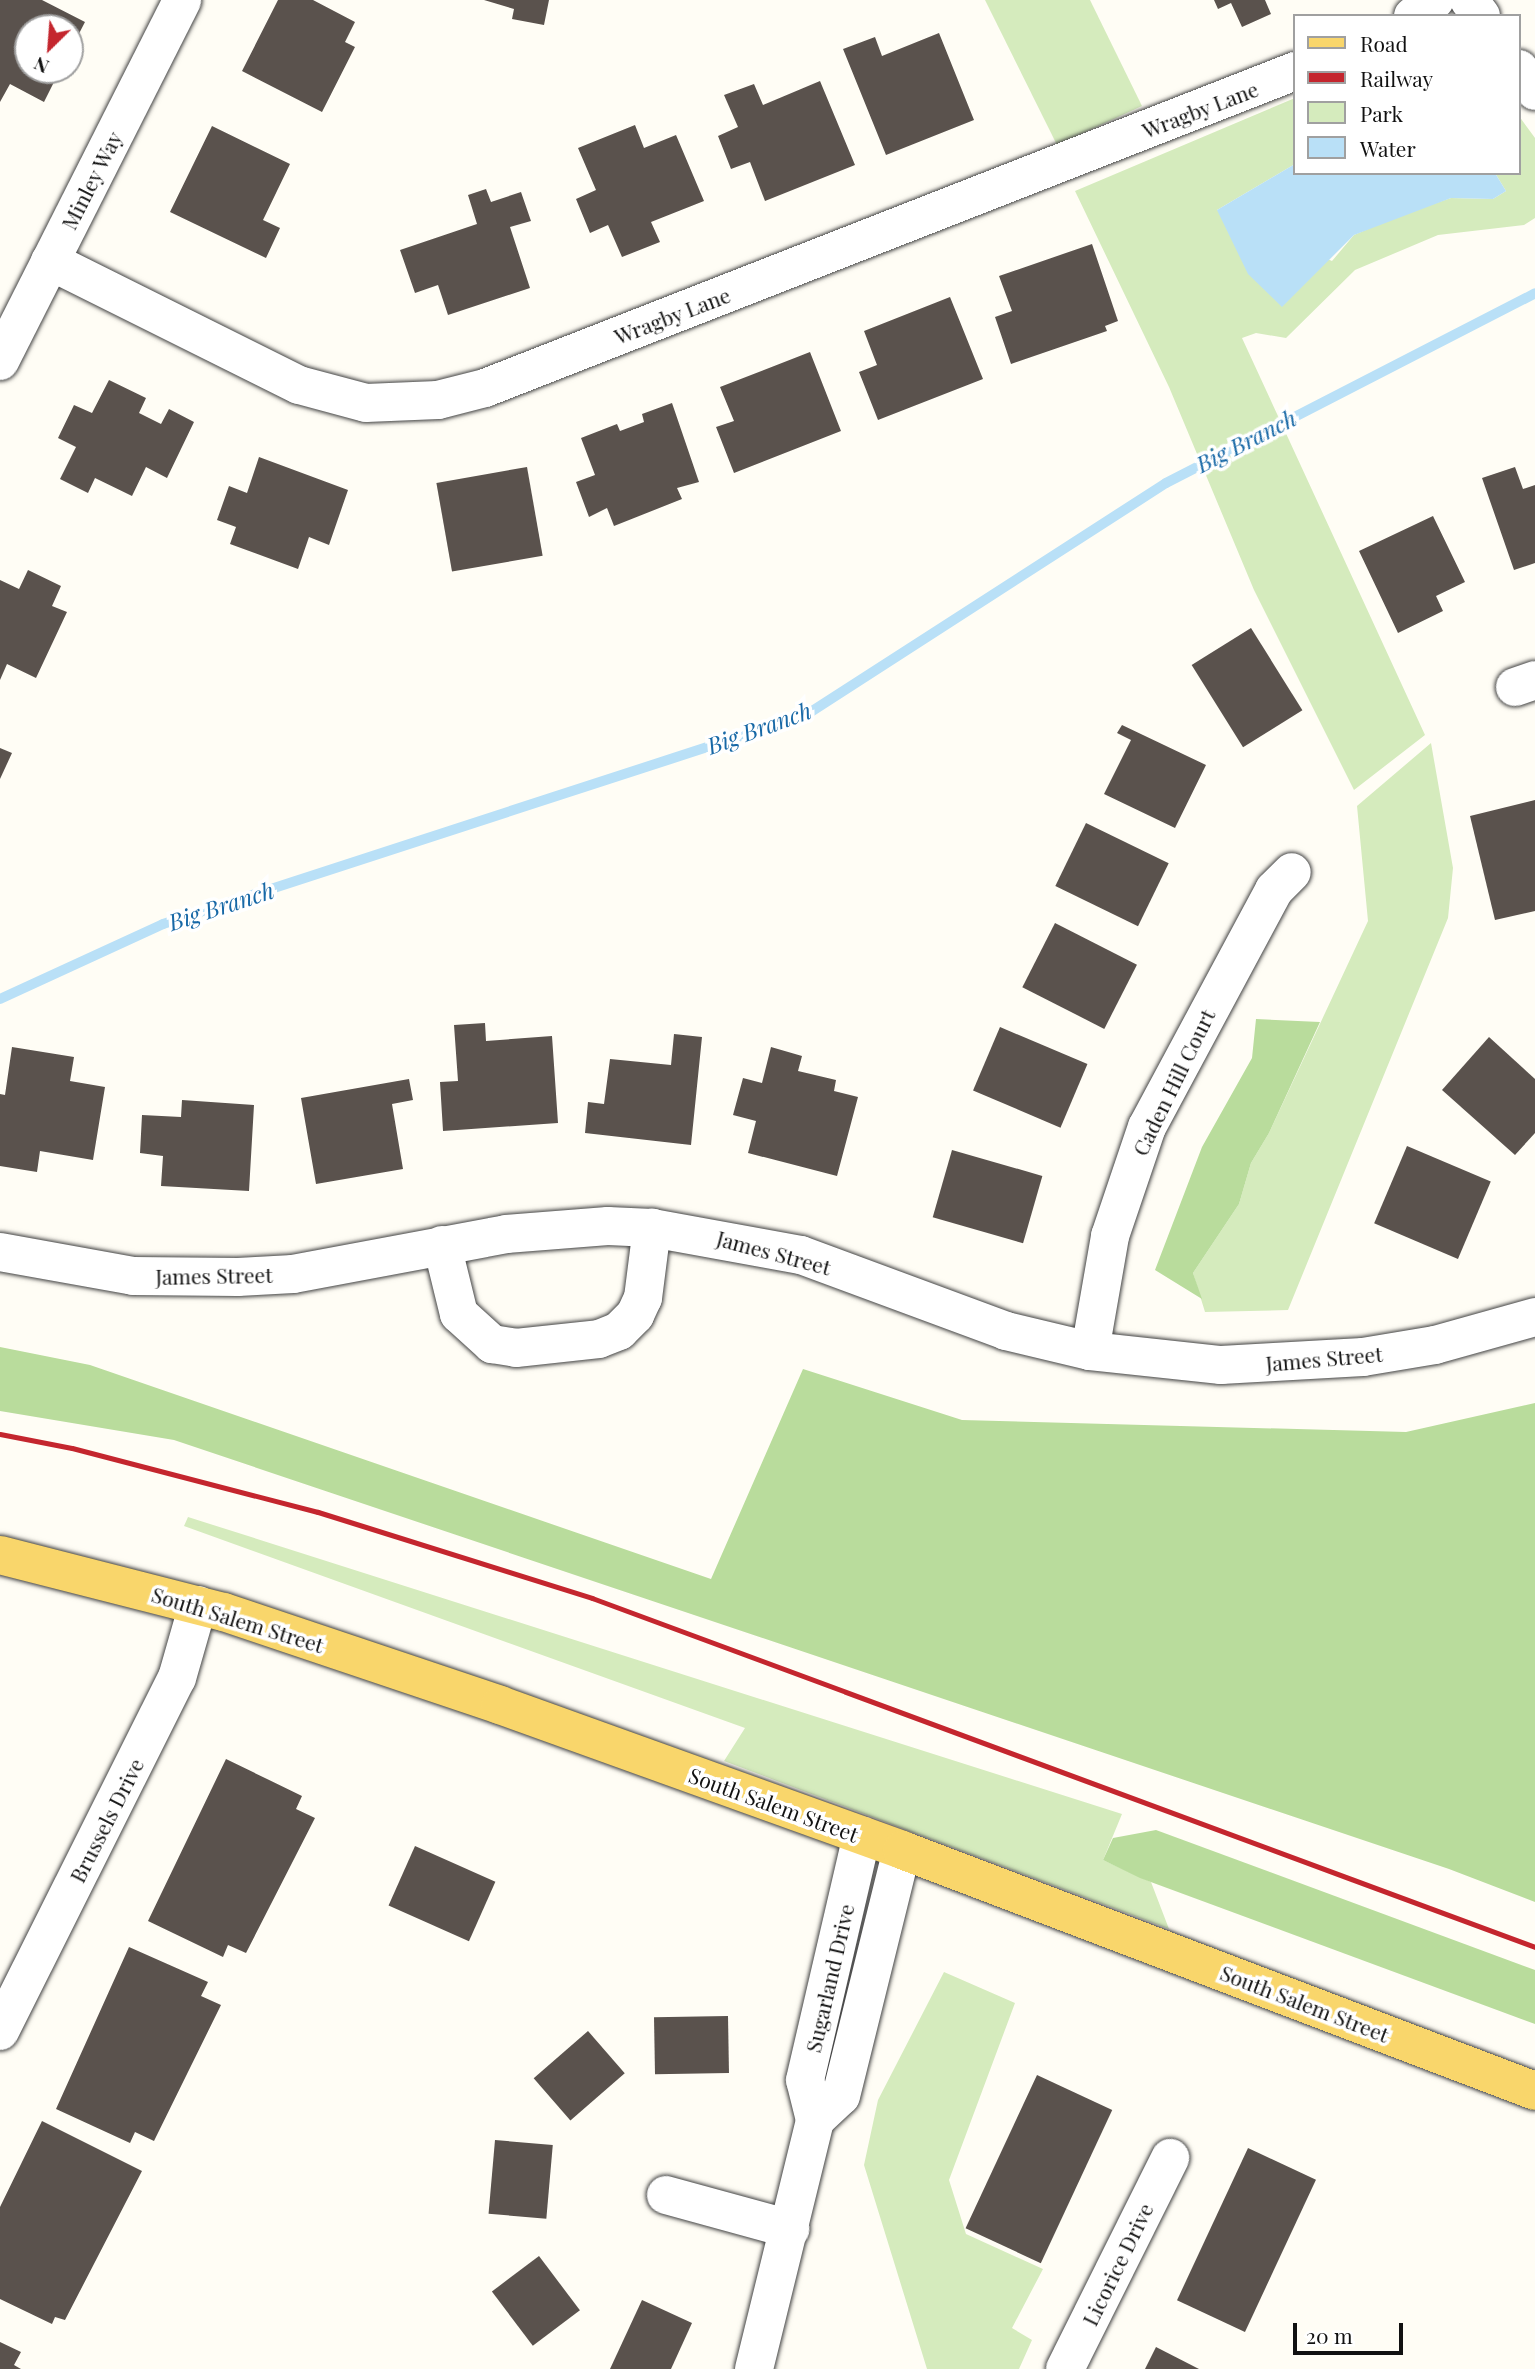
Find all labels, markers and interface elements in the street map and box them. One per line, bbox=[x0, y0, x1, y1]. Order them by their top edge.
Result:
north arrow bbox=[14, 14, 84, 84]
legend bbox=[1294, 14, 1521, 175]
text: Road bbox=[1360, 29, 1408, 57]
text: N bbox=[29, 52, 53, 81]
text: Railway bbox=[1360, 64, 1433, 92]
street label: Wragby Lane bbox=[1138, 75, 1262, 143]
text: Park bbox=[1360, 99, 1403, 127]
street label: Minley Way bbox=[55, 126, 127, 234]
text: Water bbox=[1360, 134, 1416, 162]
street label: Wragby Lane bbox=[610, 281, 734, 349]
water label: Big Branch bbox=[1191, 404, 1301, 478]
water label: Big Branch bbox=[703, 696, 815, 760]
water label: Big Branch bbox=[165, 876, 277, 936]
street label: Caden Hill Court bbox=[1127, 1005, 1219, 1159]
street label: James Street bbox=[714, 1225, 834, 1279]
street label: James Street bbox=[155, 1261, 273, 1289]
street label: James Street bbox=[1265, 1340, 1383, 1376]
street label: South Salem Street bbox=[149, 1581, 327, 1657]
street label: Brussels Drive bbox=[64, 1754, 148, 1886]
street label: South Salem Street bbox=[686, 1762, 862, 1846]
street label: Sugarland Drive bbox=[800, 1901, 858, 2055]
street label: South Salem Street bbox=[1217, 1959, 1393, 2047]
street label: Licorice Drive bbox=[1076, 2199, 1158, 2329]
scale bar bbox=[1297, 2310, 1407, 2354]
text: 20 m bbox=[1306, 2321, 1353, 2349]

